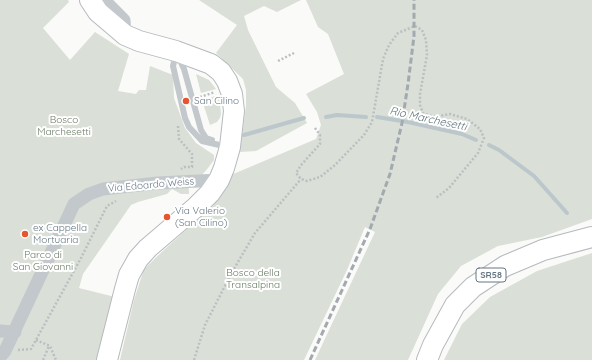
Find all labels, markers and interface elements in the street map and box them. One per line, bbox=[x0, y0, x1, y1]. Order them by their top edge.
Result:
place label: San Cilino bbox=[194, 95, 239, 107]
marker: San Cilino bbox=[181, 96, 191, 106]
water label: Rio Marchesetti bbox=[388, 104, 468, 134]
park label: Bosco Marchesetti bbox=[37, 114, 91, 138]
street label: Via Edoardo Weiss bbox=[107, 175, 195, 195]
place label: Via Valerio (San Cilino) bbox=[175, 205, 228, 228]
marker: Via Valerio (San Cilino) bbox=[162, 212, 172, 222]
place label: ex Cappella Mortuaria bbox=[33, 222, 87, 246]
marker: ex Cappella Mortuaria bbox=[20, 229, 30, 239]
park label: Parco di San Giovanni bbox=[13, 249, 73, 272]
park label: Bosco della Transalpina bbox=[226, 267, 280, 290]
road number: SR58 bbox=[476, 268, 506, 282]

